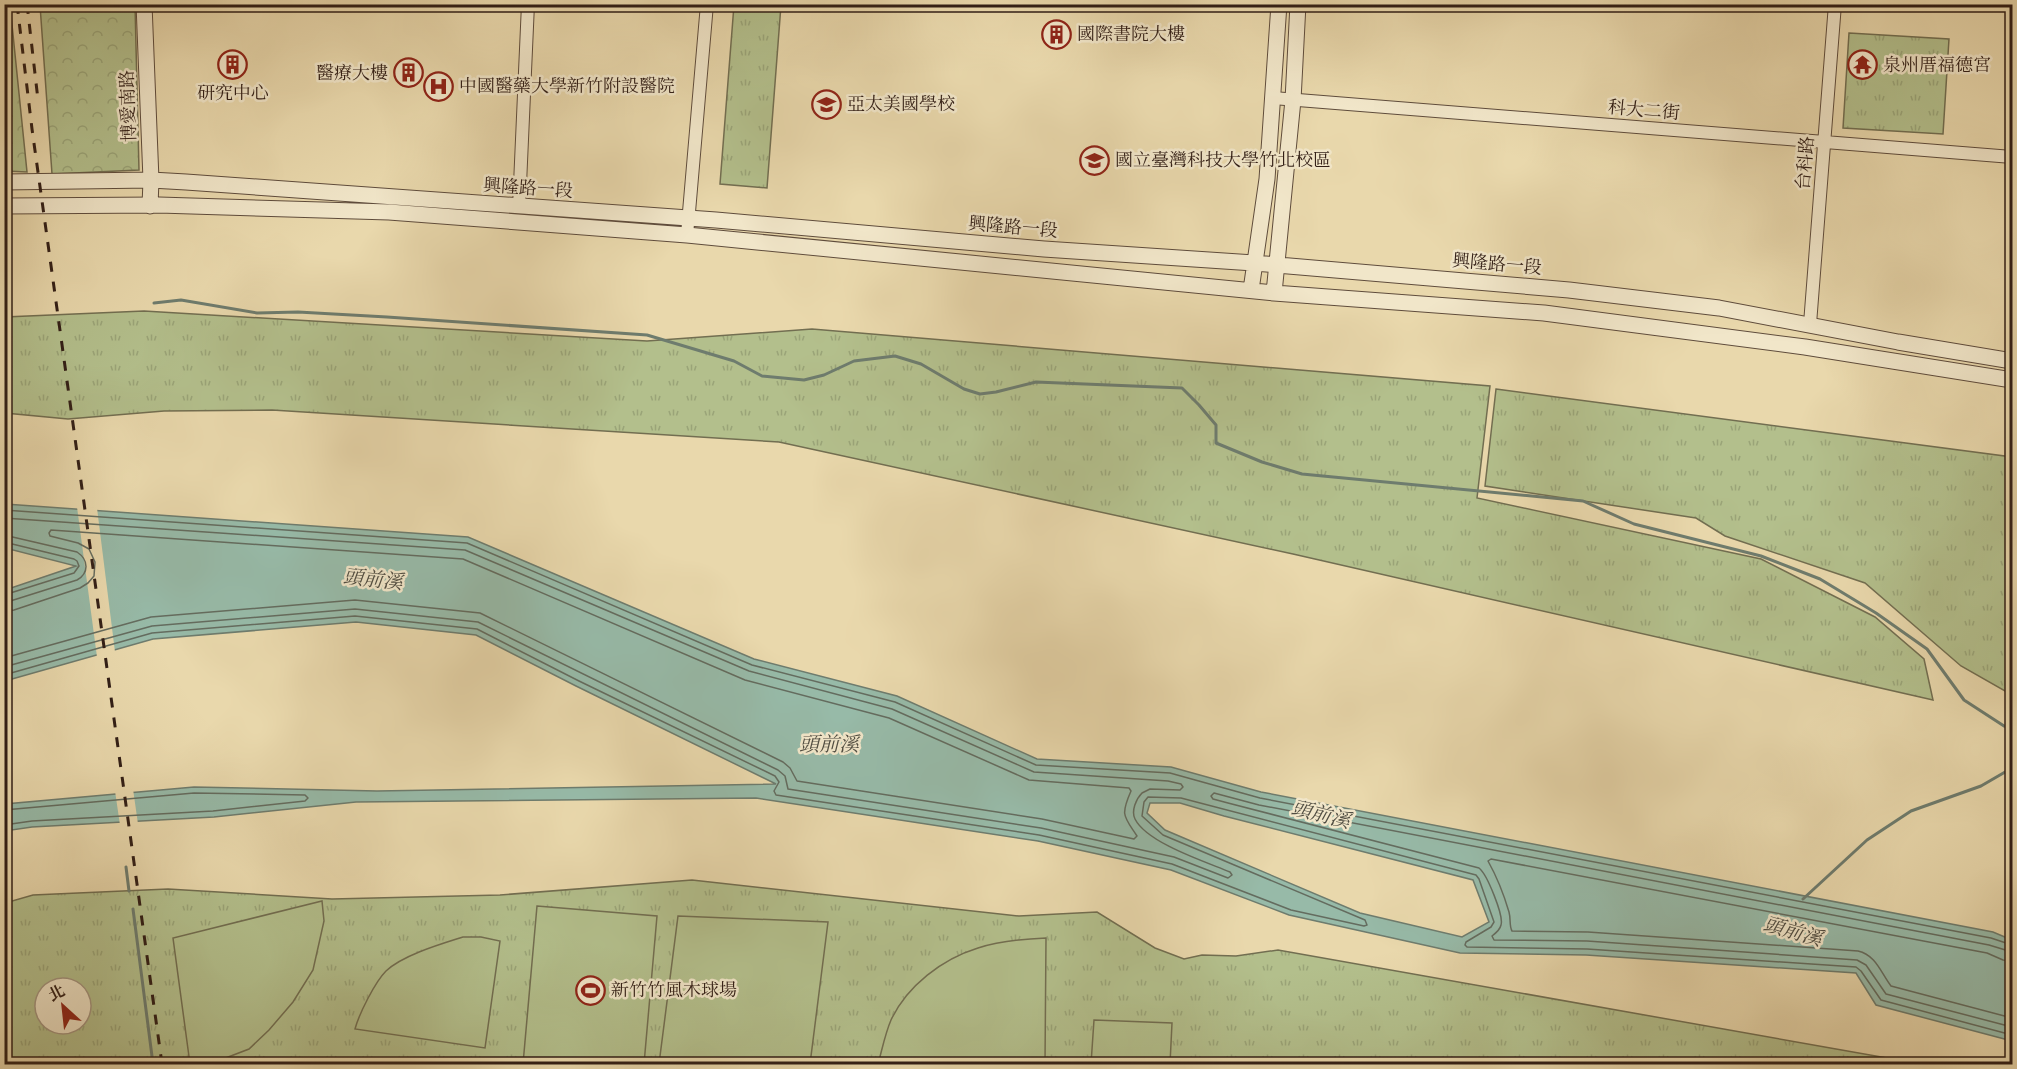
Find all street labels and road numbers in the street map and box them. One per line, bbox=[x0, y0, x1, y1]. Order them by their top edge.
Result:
street label: 博愛南路 bbox=[116, 70, 140, 142]
street label: 科大二街 bbox=[1607, 96, 1681, 124]
street label: 台科路 bbox=[1792, 135, 1818, 191]
street label: 興隆路一段 bbox=[482, 174, 574, 202]
street label: 興隆路一段 bbox=[967, 212, 1059, 242]
street label: 興隆路一段 bbox=[1451, 249, 1543, 279]

